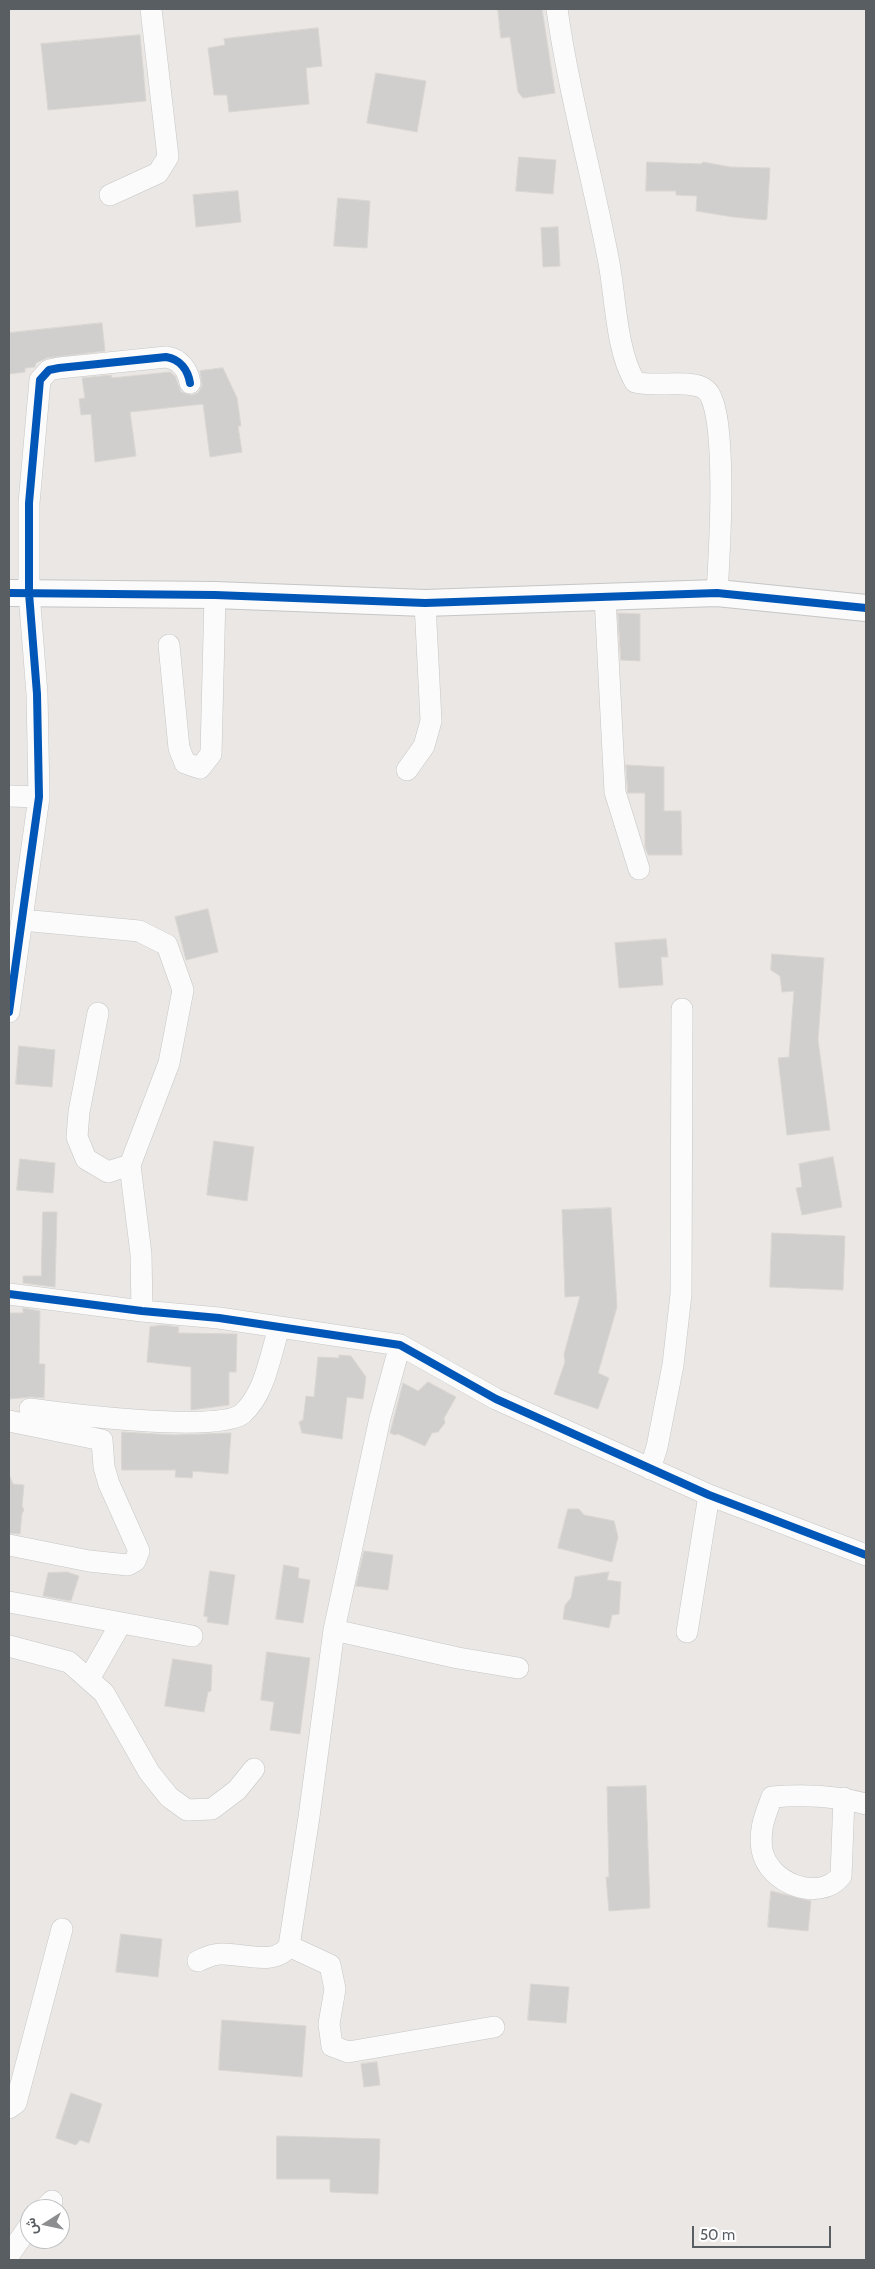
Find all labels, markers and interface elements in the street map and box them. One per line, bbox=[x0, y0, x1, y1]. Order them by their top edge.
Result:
north arrow bbox=[20, 2199, 70, 2249]
scale bar bbox=[695, 2216, 834, 2248]
text: ش bbox=[21, 2217, 42, 2236]
text: 50 m bbox=[700, 2226, 735, 2244]

